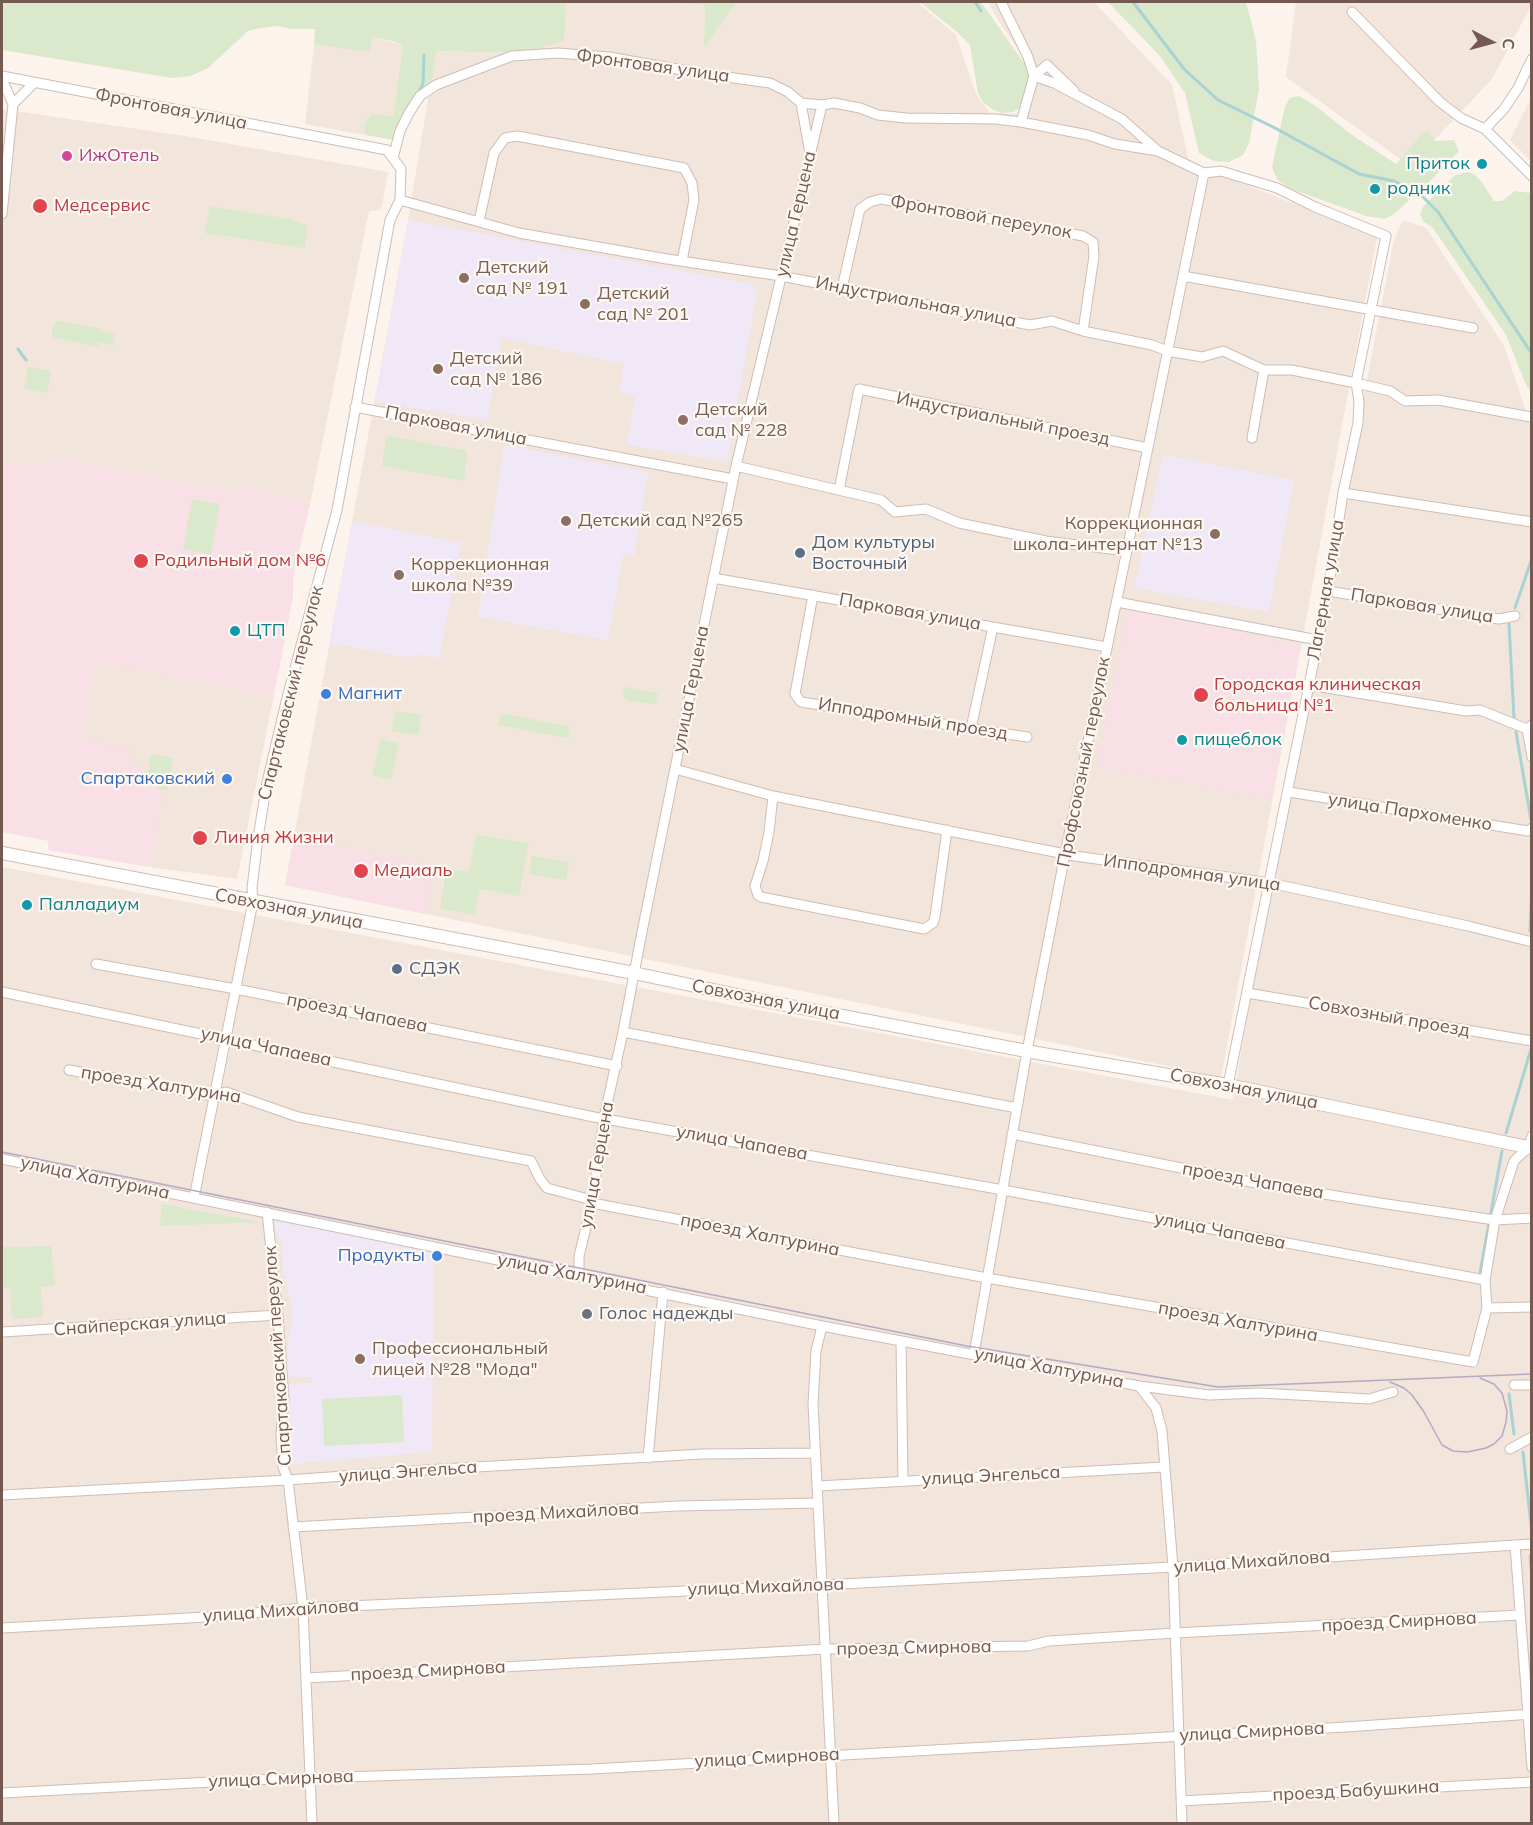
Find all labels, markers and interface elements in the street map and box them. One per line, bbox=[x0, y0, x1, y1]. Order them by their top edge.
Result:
north arrow bbox=[1461, 12, 1521, 72]
text: С bbox=[1498, 37, 1519, 50]
street label: Фронтовая улица bbox=[575, 45, 731, 87]
street label: Фронтовая улица bbox=[93, 84, 249, 134]
place label: ИжОтель bbox=[79, 145, 159, 167]
marker: ИжОтель bbox=[60, 149, 74, 163]
street label: улица Герцена bbox=[771, 149, 821, 279]
place label: Приток bbox=[1406, 153, 1470, 175]
marker: Приток bbox=[1475, 157, 1489, 171]
place label: родник bbox=[1387, 178, 1451, 200]
marker: родник bbox=[1368, 182, 1382, 196]
street label: Фронтовой переулок bbox=[889, 190, 1073, 244]
place label: Медсервис bbox=[54, 195, 150, 217]
marker: Медсервис bbox=[31, 197, 49, 215]
place label: Детский сад № 191 bbox=[476, 257, 568, 300]
marker: Детский сад № 191 bbox=[457, 271, 471, 285]
street label: Индустриальная улица bbox=[814, 272, 1018, 332]
place label: Детский сад № 201 bbox=[597, 283, 689, 326]
marker: Детский сад № 201 bbox=[578, 297, 592, 311]
place label: Детский сад № 186 bbox=[450, 348, 542, 391]
marker: Детский сад № 186 bbox=[431, 362, 445, 376]
street label: Индустриальный проезд bbox=[894, 388, 1112, 450]
place label: Детский сад № 228 bbox=[695, 399, 787, 442]
street label: Парковая улица bbox=[383, 402, 529, 450]
marker: Детский сад № 228 bbox=[676, 413, 690, 427]
place label: Детский сад №265 bbox=[578, 510, 743, 532]
place label: Коррекционная школа-интернат №13 bbox=[1013, 513, 1203, 556]
marker: Детский сад №265 bbox=[559, 514, 573, 528]
street label: Лагерная улица bbox=[1303, 518, 1349, 662]
marker: Коррекционная школа-интернат №13 bbox=[1208, 527, 1222, 541]
place label: Дом культуры Восточный bbox=[812, 532, 935, 574]
marker: Дом культуры Восточный bbox=[793, 546, 807, 560]
place label: Родильный дом №6 bbox=[154, 550, 326, 572]
marker: Родильный дом №6 bbox=[132, 552, 150, 570]
place label: Коррекционная школа №39 bbox=[411, 554, 549, 596]
marker: Коррекционная школа №39 bbox=[392, 568, 406, 582]
street label: Спартаковский переулок bbox=[254, 583, 328, 803]
street label: Парковая улица bbox=[1349, 584, 1495, 628]
street label: Парковая улица bbox=[837, 589, 983, 635]
place label: ЦТП bbox=[247, 620, 286, 642]
marker: ЦТП bbox=[228, 624, 242, 638]
street label: улица Герцена bbox=[668, 624, 714, 754]
street label: Профсоюзный переулок bbox=[1053, 655, 1115, 869]
place label: Городская клиническая больница №1 bbox=[1214, 674, 1421, 716]
place label: Магнит bbox=[338, 683, 402, 705]
marker: Городская клиническая больница №1 bbox=[1192, 686, 1210, 704]
marker: Магнит bbox=[319, 687, 333, 701]
street label: Ипподромный проезд bbox=[817, 693, 1009, 745]
place label: пищеблок bbox=[1194, 729, 1282, 751]
marker: пищеблок bbox=[1175, 733, 1189, 747]
place label: Спартаковский bbox=[80, 768, 215, 790]
marker: Спартаковский bbox=[220, 772, 234, 786]
street label: улица Пархоменко bbox=[1326, 788, 1494, 836]
place label: Линия Жизни bbox=[214, 827, 334, 849]
marker: Линия Жизни bbox=[191, 829, 209, 847]
street label: Ипподромная улица bbox=[1102, 850, 1282, 896]
place label: Медиаль bbox=[374, 860, 452, 882]
marker: Медиаль bbox=[352, 862, 370, 880]
street label: Совхозная улица bbox=[213, 884, 365, 934]
place label: Палладиум bbox=[39, 894, 139, 916]
marker: Палладиум bbox=[20, 898, 34, 912]
place label: СДЭК bbox=[409, 958, 460, 980]
marker: СДЭК bbox=[390, 962, 404, 976]
street label: Совхозная улица bbox=[690, 975, 842, 1025]
street label: проезд Чапаева bbox=[285, 989, 429, 1037]
street label: Совхозный проезд bbox=[1306, 992, 1472, 1042]
street label: улица Чапаева bbox=[199, 1023, 333, 1071]
street label: проезд Халтурина bbox=[79, 1062, 243, 1108]
street label: Совхозная улица bbox=[1168, 1064, 1320, 1114]
street label: улица Герцена bbox=[575, 1100, 619, 1230]
street label: улица Чапаева bbox=[675, 1121, 809, 1165]
street label: улица Халтурина bbox=[19, 1152, 171, 1204]
street label: проезд Чапаева bbox=[1181, 1158, 1325, 1204]
street label: улица Чапаева bbox=[1153, 1208, 1287, 1254]
street label: проезд Халтурина bbox=[679, 1209, 841, 1261]
street label: Спартаковский переулок bbox=[260, 1245, 296, 1467]
place label: Продукты bbox=[338, 1245, 425, 1267]
marker: Продукты bbox=[430, 1249, 444, 1263]
street label: улица Халтурина bbox=[495, 1249, 649, 1299]
street label: проезд Халтурина bbox=[1156, 1297, 1320, 1347]
place label: Голос надежды bbox=[599, 1303, 733, 1325]
street label: Снайперская улица bbox=[53, 1307, 227, 1341]
marker: Голос надежды bbox=[580, 1307, 594, 1321]
place label: Профессиональный лицей №28 "Мода" bbox=[372, 1338, 548, 1380]
street label: улица Халтурина bbox=[972, 1343, 1126, 1393]
marker: Профессиональный лицей №28 "Мода" bbox=[353, 1352, 367, 1366]
street label: улица Энгельса bbox=[338, 1456, 478, 1488]
street label: улица Энгельса bbox=[921, 1462, 1061, 1490]
street label: проезд Михайлова bbox=[472, 1498, 640, 1528]
street label: улица Михайлова bbox=[1173, 1546, 1331, 1578]
street label: улица Михайлова bbox=[687, 1573, 845, 1601]
street label: улица Михайлова bbox=[202, 1595, 360, 1627]
street label: проезд Смирнова bbox=[1321, 1607, 1477, 1637]
street label: проезд Смирнова bbox=[836, 1636, 992, 1660]
street label: проезд Смирнова bbox=[350, 1656, 506, 1686]
street label: улица Смирнова bbox=[1179, 1717, 1325, 1747]
street label: улица Смирнова bbox=[694, 1743, 840, 1773]
street label: улица Смирнова bbox=[208, 1766, 354, 1792]
street label: проезд Бабушкина bbox=[1272, 1776, 1440, 1806]

